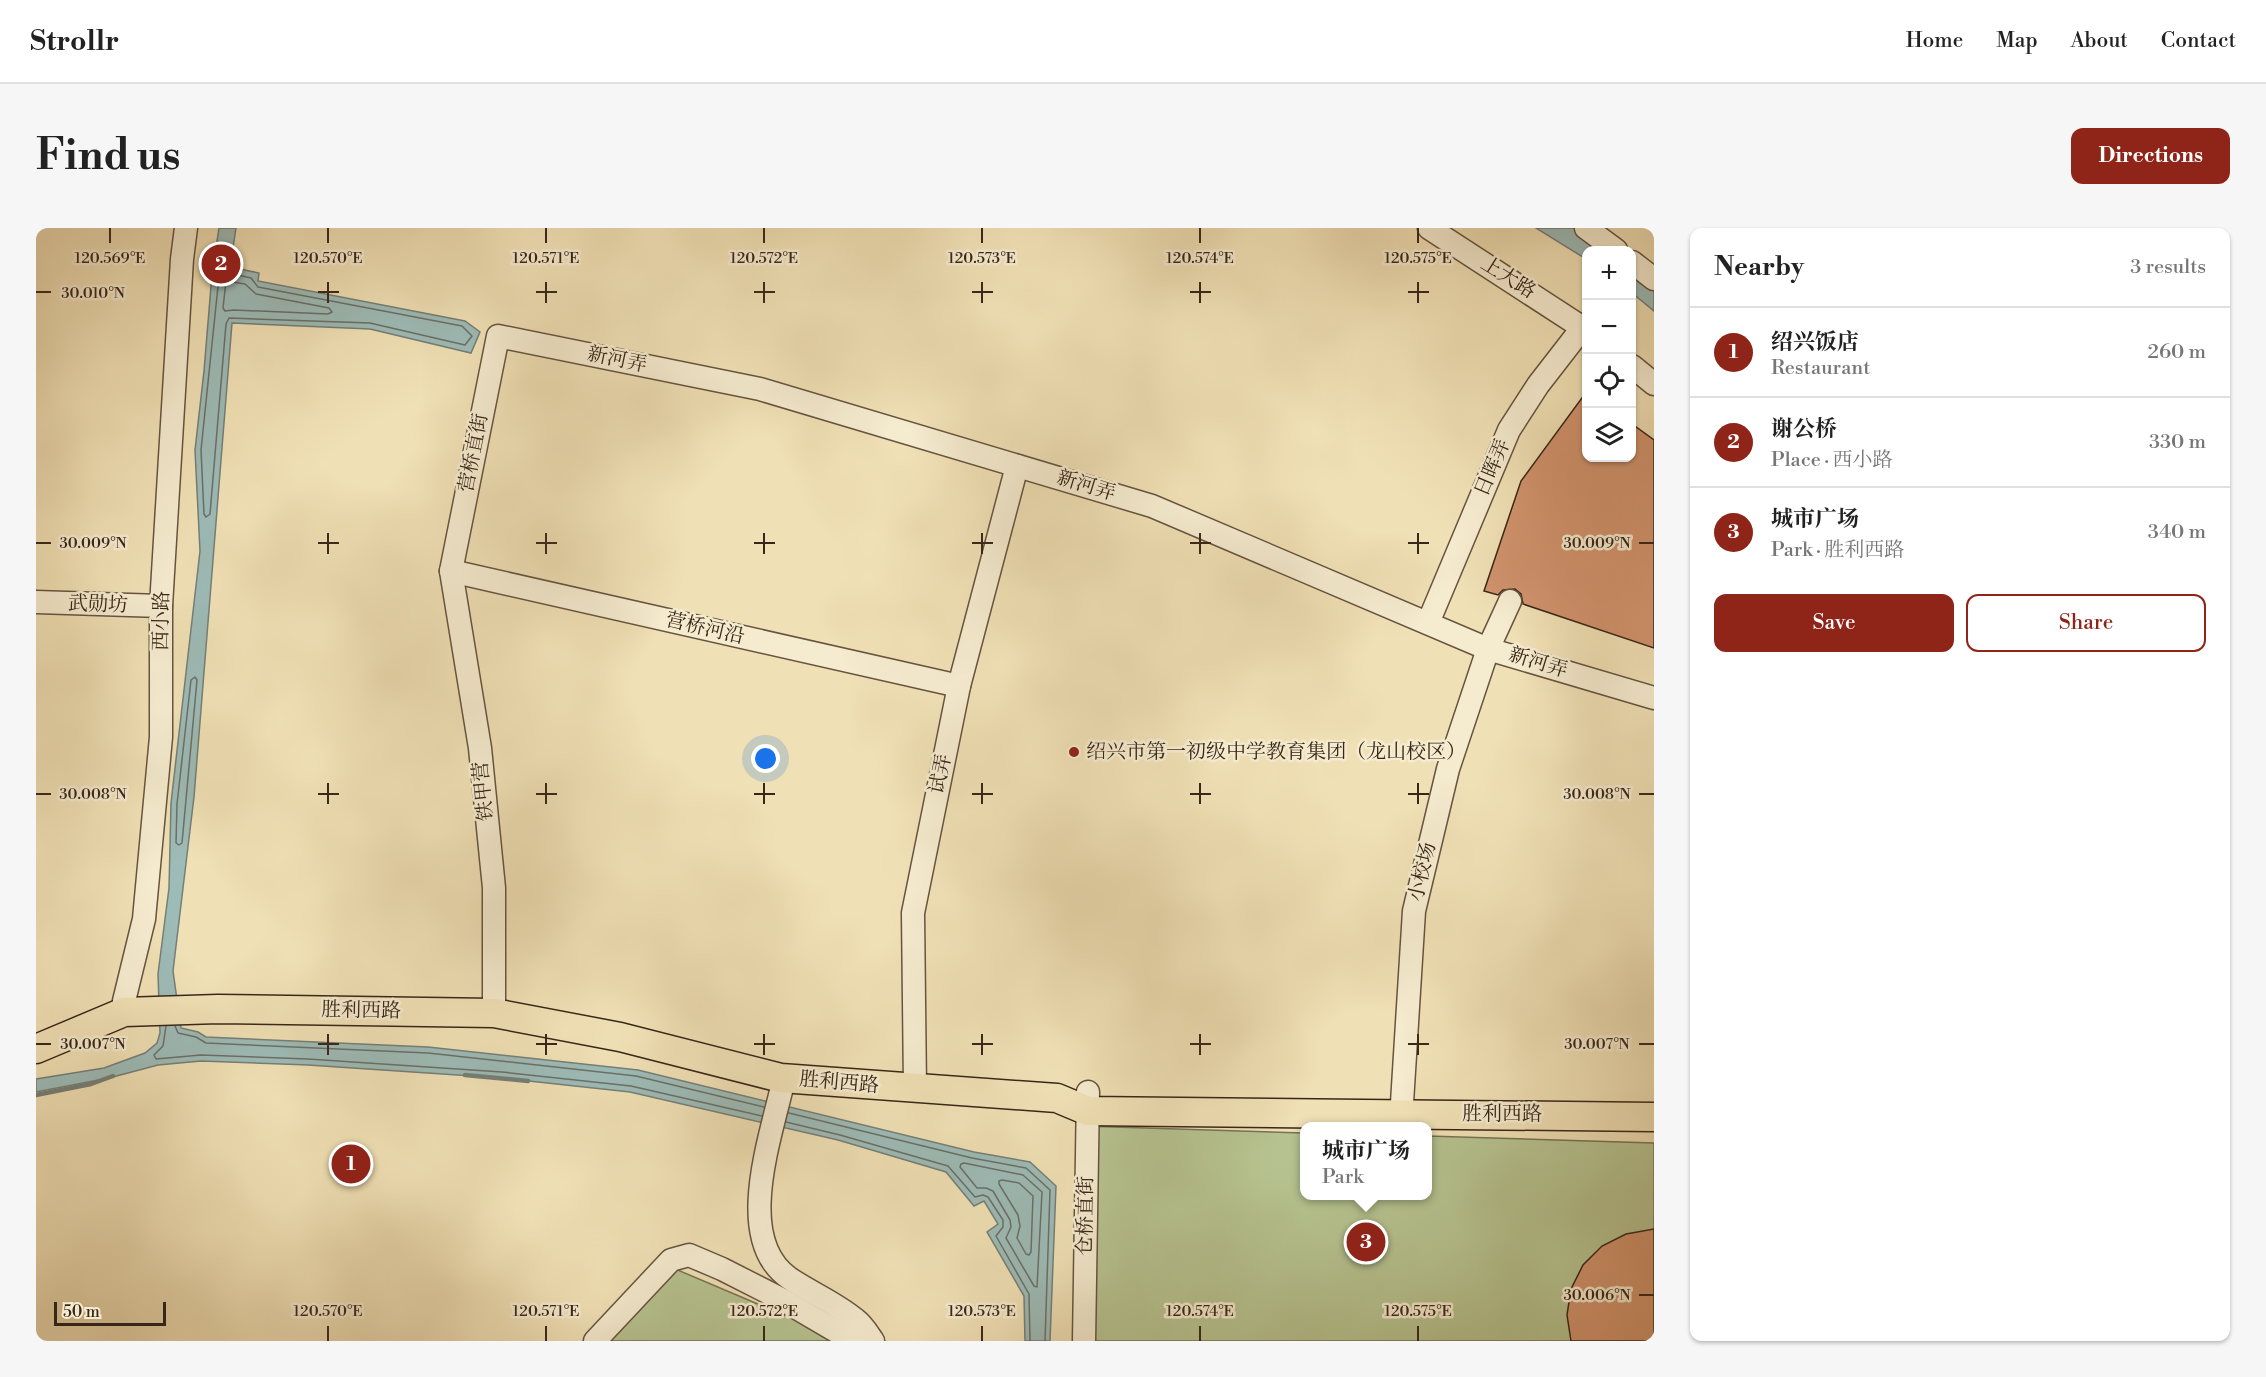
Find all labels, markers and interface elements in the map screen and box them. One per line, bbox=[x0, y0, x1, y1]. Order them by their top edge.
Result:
text: Strollr bbox=[30, 24, 119, 59]
text: Home bbox=[1906, 28, 1963, 54]
text: Map bbox=[1996, 28, 2038, 54]
text: About bbox=[2071, 28, 2128, 54]
text: Contact bbox=[2161, 28, 2236, 54]
button: Directions bbox=[2071, 128, 2230, 184]
text: Find us bbox=[36, 130, 180, 183]
pin: 2 bbox=[202, 242, 240, 286]
map controls bbox=[1582, 246, 1636, 462]
button: + bbox=[1582, 246, 1636, 300]
text: 120.569°E bbox=[75, 249, 145, 268]
text: 120.570°E bbox=[293, 249, 363, 268]
text: 120.571°E bbox=[513, 249, 579, 268]
text: 120.572°E bbox=[730, 249, 798, 268]
text: 120.573°E bbox=[948, 249, 1016, 268]
text: 120.574°E bbox=[1166, 249, 1234, 268]
text: 120.575°E bbox=[1384, 249, 1452, 268]
text: Nearby bbox=[1714, 251, 1804, 283]
street label: 上大路 bbox=[1476, 252, 1540, 304]
text: 3 results bbox=[2130, 255, 2206, 280]
text: 30.010°N bbox=[61, 284, 125, 303]
button: − bbox=[1582, 300, 1636, 354]
text: 绍兴饭店 bbox=[1771, 329, 1859, 356]
text: 1 bbox=[1729, 340, 1738, 365]
text: 260 m bbox=[2148, 340, 2206, 365]
street label: 新河弄 bbox=[585, 342, 649, 378]
button: locate bbox=[1582, 354, 1636, 408]
text: Restaurant bbox=[1771, 356, 1870, 381]
button: layers bbox=[1582, 408, 1636, 462]
street label: 营桥直街 bbox=[454, 411, 494, 495]
text: 谢公桥 bbox=[1771, 416, 1837, 443]
text: 2 bbox=[1727, 430, 1740, 455]
text: 330 m bbox=[2149, 430, 2206, 455]
street label: 日晖弄 bbox=[1470, 436, 1516, 500]
text: Place · 西小路 bbox=[1771, 448, 1892, 473]
street label: 新河弄 bbox=[1054, 465, 1118, 507]
text: 城市广场 bbox=[1771, 506, 1859, 533]
text: 3 bbox=[1727, 520, 1740, 545]
text: 340 m bbox=[2148, 520, 2206, 545]
text: 30.009°N bbox=[59, 534, 127, 553]
text: 30.009°N bbox=[1563, 534, 1631, 553]
text: Park · 胜利西路 bbox=[1771, 538, 1904, 563]
street label: 武勋坊 bbox=[68, 591, 128, 619]
street label: 西小路 bbox=[149, 591, 175, 651]
button: Save bbox=[1714, 594, 1954, 652]
button: Share bbox=[1966, 594, 2206, 652]
street label: 营桥河沿 bbox=[663, 608, 747, 650]
street label: 新河弄 bbox=[1506, 642, 1570, 684]
place label: 绍兴市第一初级中学教育集团（龙山校区） bbox=[1086, 740, 1466, 765]
your location bbox=[751, 744, 780, 773]
marker: 绍兴市第一初级中学教育集团（龙山校区） bbox=[1067, 745, 1081, 759]
street label: 试弄 bbox=[925, 752, 957, 796]
street label: 铁甲营 bbox=[468, 760, 500, 822]
text: 30.008°N bbox=[59, 785, 127, 804]
text: 30.008°N bbox=[1563, 785, 1631, 804]
street label: 小校场 bbox=[1404, 840, 1442, 904]
street label: 胜利西路 bbox=[321, 998, 401, 1024]
text: 30.007°N bbox=[60, 1035, 126, 1054]
text: 30.007°N bbox=[1564, 1035, 1630, 1054]
street label: 胜利西路 bbox=[798, 1067, 880, 1099]
street label: 胜利西路 bbox=[1462, 1102, 1542, 1127]
popup bbox=[1300, 1122, 1432, 1200]
text: 城市广场 bbox=[1322, 1138, 1410, 1165]
pin: 1 bbox=[332, 1142, 370, 1186]
text: Park bbox=[1322, 1165, 1364, 1190]
street label: 仓桥直街 bbox=[1073, 1176, 1099, 1256]
pin: 3 bbox=[1346, 1220, 1386, 1264]
text: 30.006°N bbox=[1563, 1286, 1631, 1305]
scale bar bbox=[54, 1299, 166, 1326]
text: 50 m bbox=[63, 1302, 100, 1322]
text: 120.570°E bbox=[293, 1302, 363, 1321]
text: 120.571°E bbox=[513, 1302, 579, 1321]
text: 120.572°E bbox=[730, 1302, 798, 1321]
text: 120.573°E bbox=[948, 1302, 1016, 1321]
text: 120.574°E bbox=[1166, 1302, 1234, 1321]
text: 120.575°E bbox=[1384, 1302, 1452, 1321]

